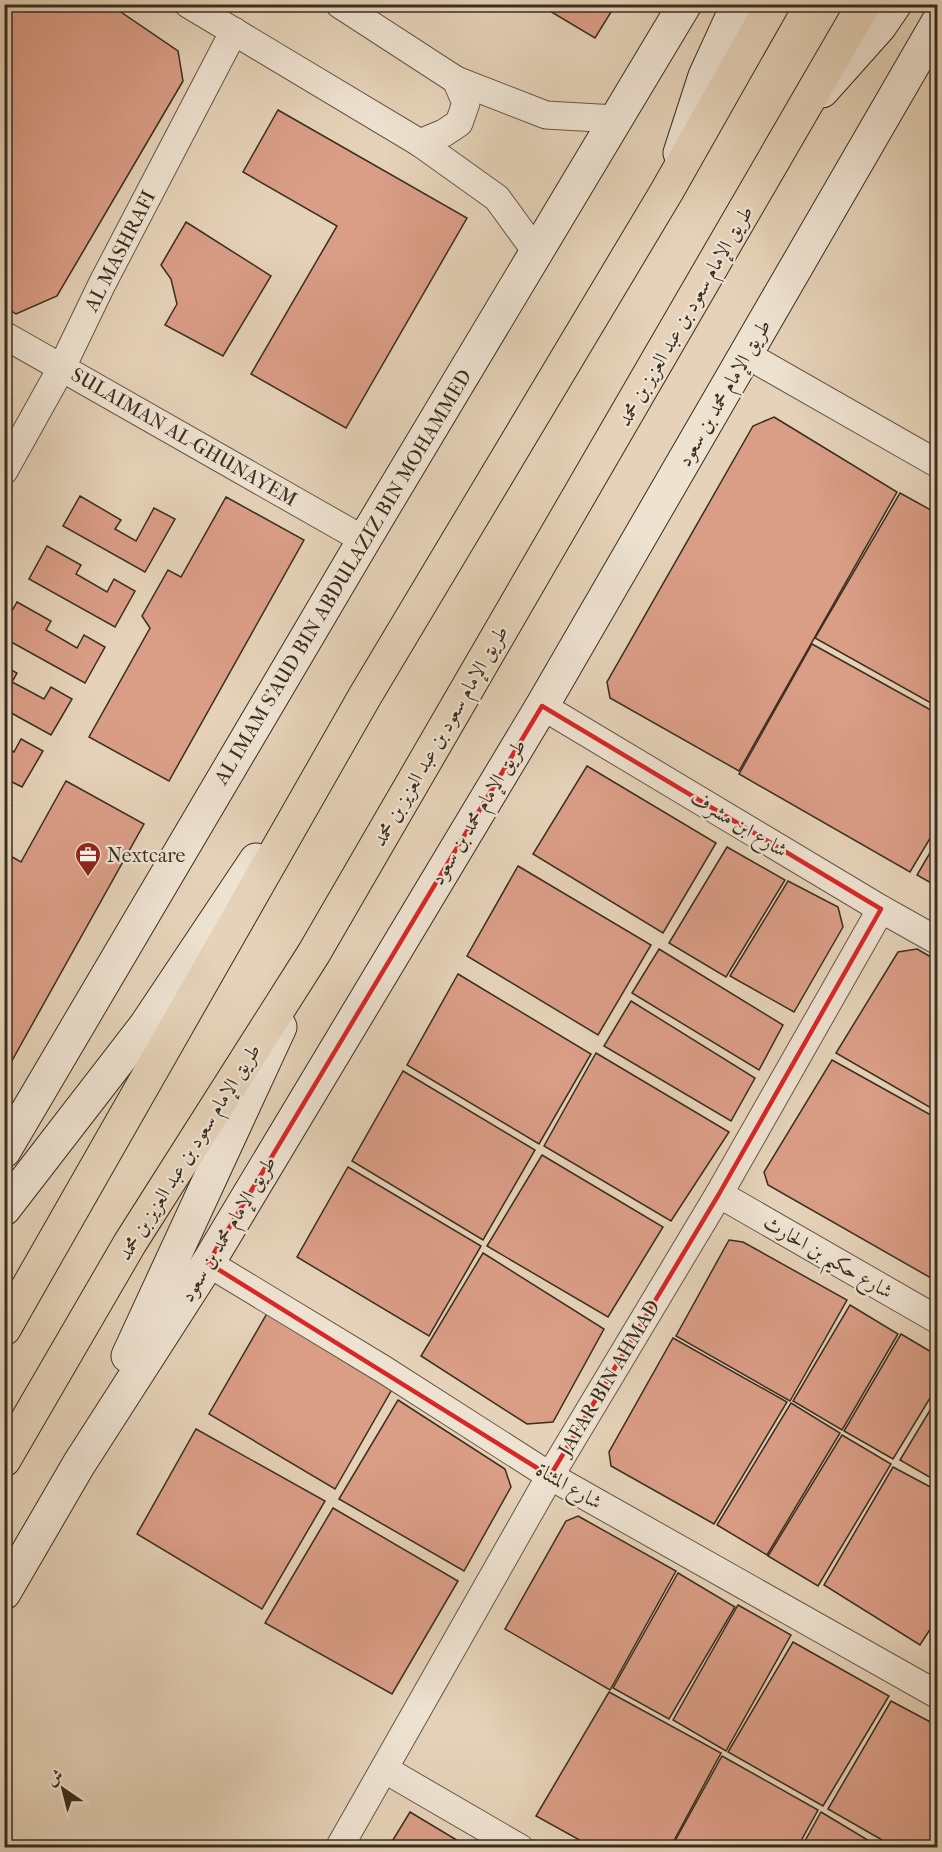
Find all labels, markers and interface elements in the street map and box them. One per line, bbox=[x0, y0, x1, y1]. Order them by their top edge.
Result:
street label: AL MASHRAFI bbox=[79, 186, 160, 316]
street label: طريق الإمام سعود بن عبد العزيز بن محمد bbox=[612, 202, 763, 433]
street label: طريق الإمام محمد بن سعود bbox=[673, 315, 781, 474]
street label: SULAIMAN AL-GHUNAYEM bbox=[67, 363, 301, 511]
street label: AL IMAM S'AUD BIN ABDULAZIZ BIN MOHAMMED bbox=[209, 365, 476, 789]
street label: طريق الإمام سعود بن عبد العزيز بن محمد bbox=[367, 622, 518, 853]
street label: طريق الإمام محمد بن سعود bbox=[425, 735, 536, 892]
street label: شارع ابن مشرف bbox=[683, 786, 792, 867]
office icon: Nextcare bbox=[73, 840, 103, 878]
place label: Nextcare bbox=[107, 844, 186, 867]
street label: طريق الإمام سعود بن عبد العزيز بن محمد bbox=[113, 1040, 270, 1268]
street label: طريق الإمام محمد بن سعود bbox=[175, 1152, 286, 1309]
street label: شارع حكيم بن الحارث bbox=[755, 1211, 897, 1310]
street label: JAFAR BIN AHMAD bbox=[552, 1296, 665, 1462]
street label: شارع المثناة bbox=[529, 1458, 606, 1519]
north arrow bbox=[33, 1759, 93, 1819]
text: ش bbox=[43, 1765, 67, 1789]

